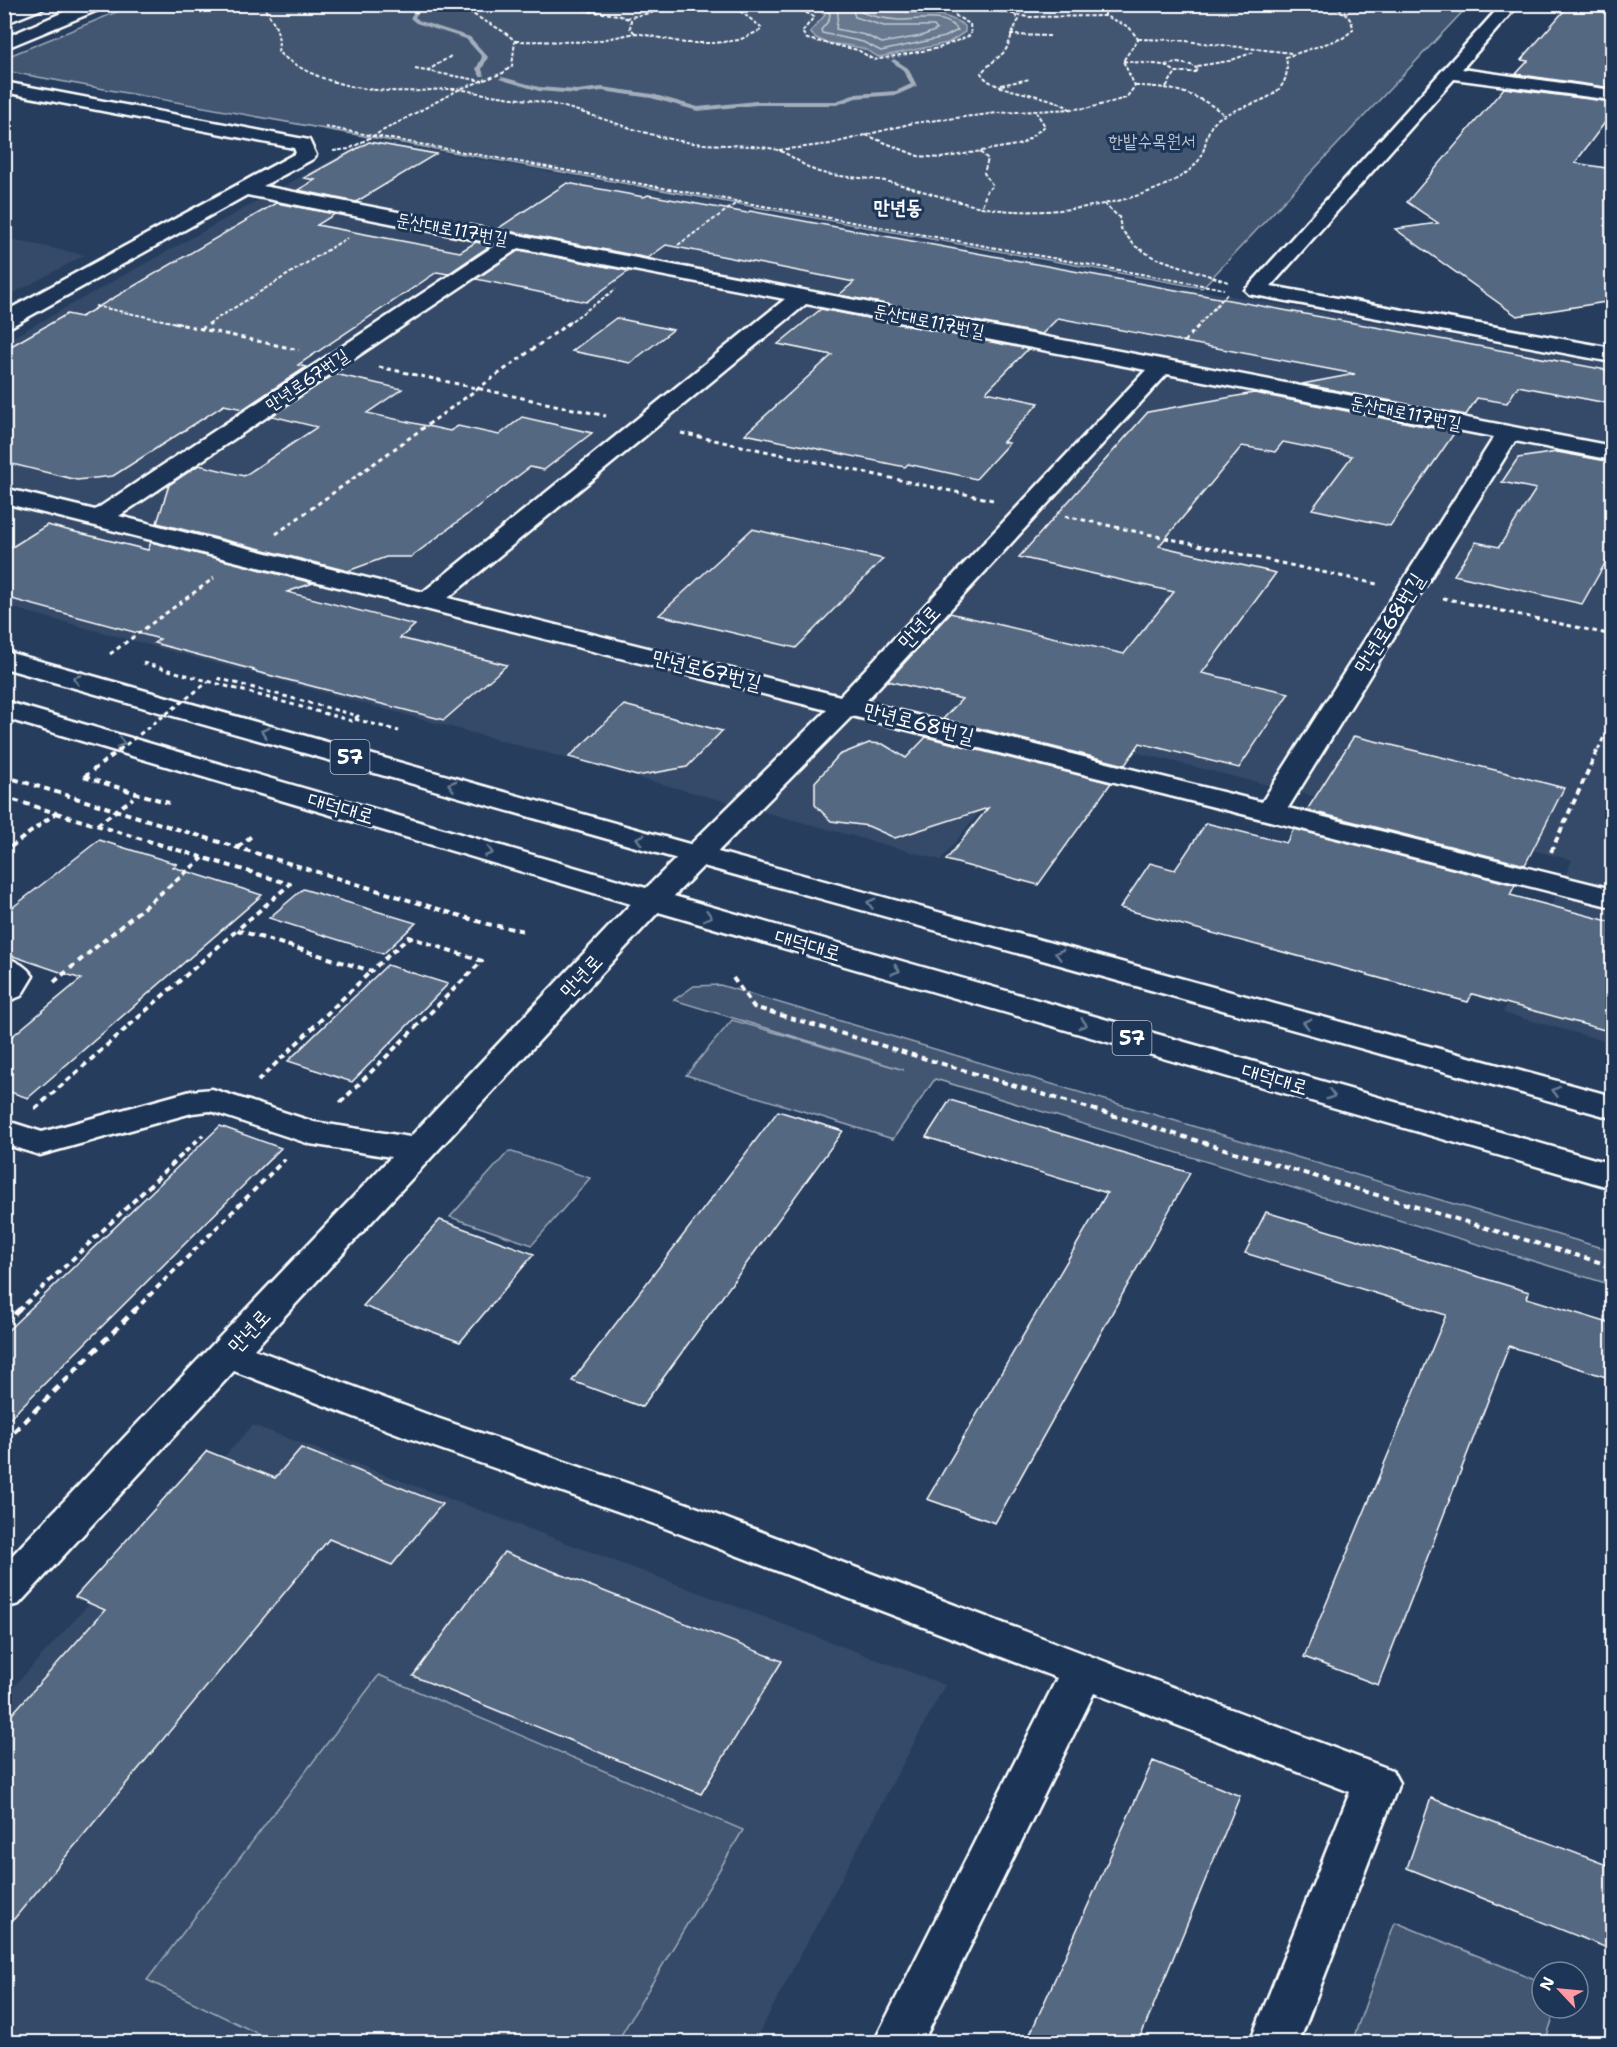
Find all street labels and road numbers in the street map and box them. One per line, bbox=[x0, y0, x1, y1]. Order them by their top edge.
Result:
street label: 둔산대로117번길 bbox=[394, 207, 510, 251]
street label: 둔산대로117번길 bbox=[871, 298, 987, 344]
street label: 만년로67번길 bbox=[261, 343, 354, 417]
street label: 둔산대로117번길 bbox=[1348, 390, 1464, 436]
street label: 만년로68번길 bbox=[1347, 568, 1431, 678]
street label: 만년로 bbox=[891, 599, 947, 655]
street label: 만년로67번길 bbox=[650, 643, 765, 697]
street label: 만년로68번길 bbox=[861, 696, 977, 750]
road number: 57 bbox=[330, 740, 370, 774]
street label: 대덕대로 bbox=[305, 785, 377, 831]
street label: 대덕대로 bbox=[772, 922, 844, 968]
street label: 만년로 bbox=[553, 948, 609, 1004]
road number: 57 bbox=[1112, 1021, 1152, 1055]
street label: 대덕대로 bbox=[1239, 1056, 1311, 1102]
street label: 만년로 bbox=[221, 1303, 277, 1359]

